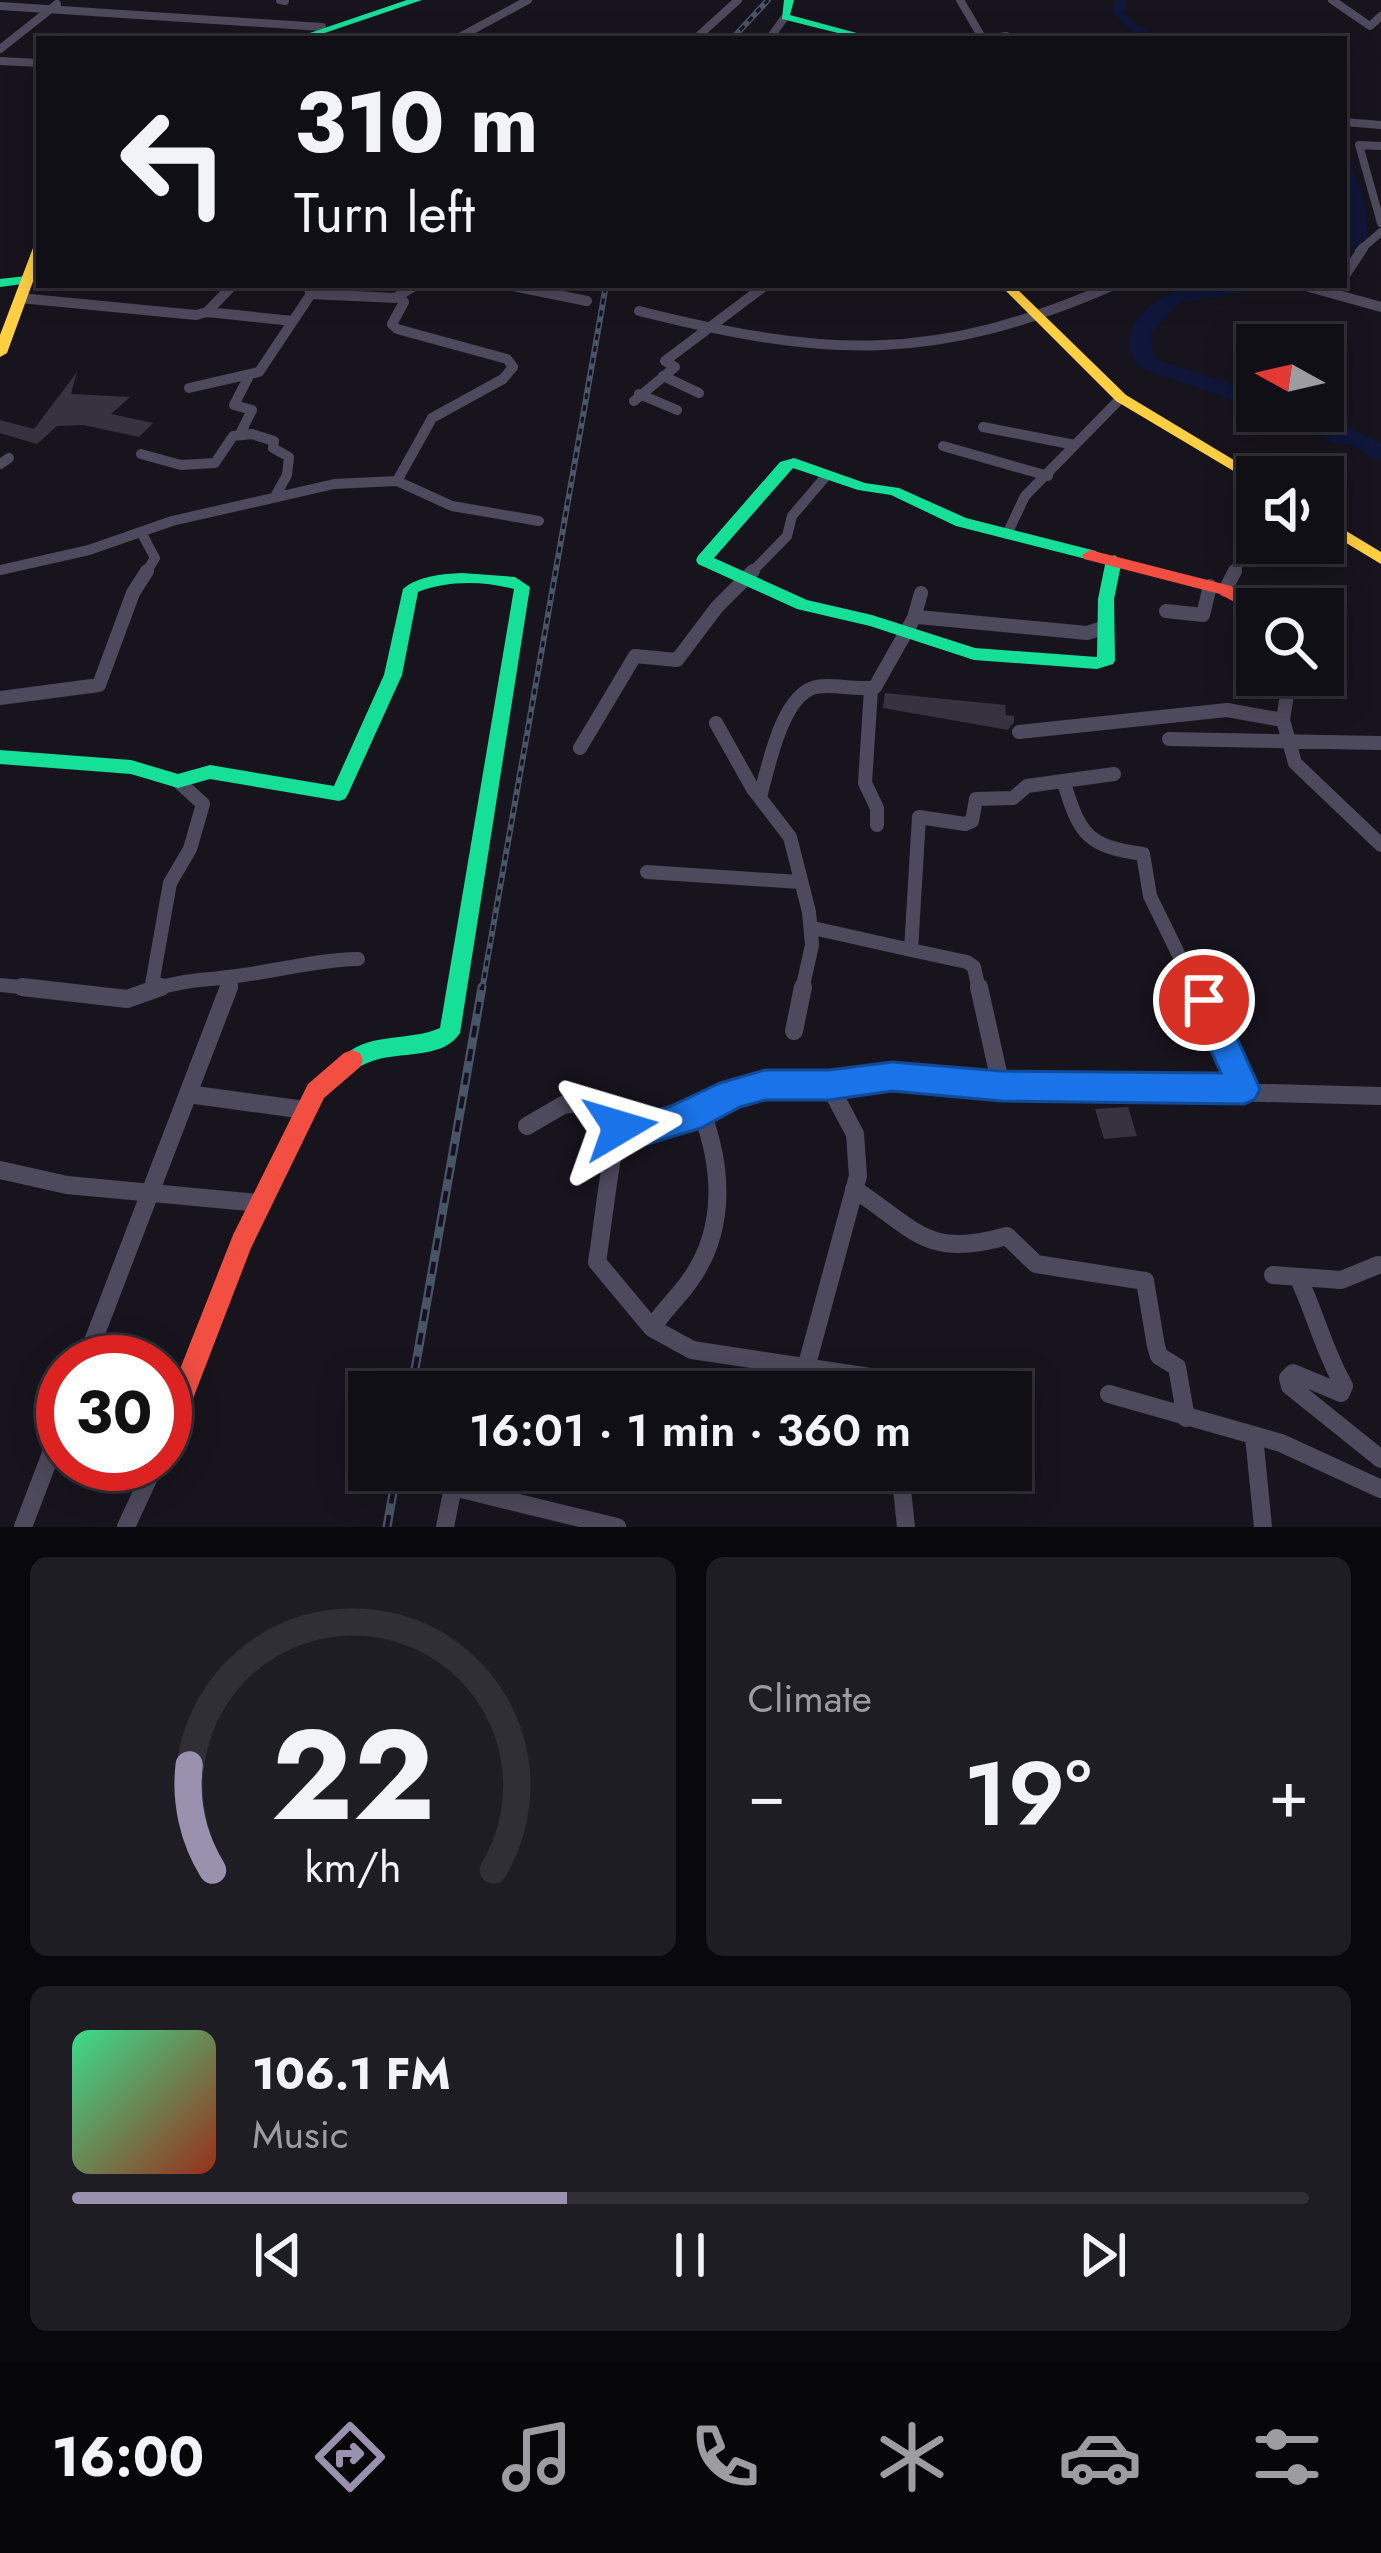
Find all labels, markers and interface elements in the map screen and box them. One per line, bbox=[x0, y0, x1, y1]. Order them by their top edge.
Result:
text: 310 m bbox=[294, 62, 539, 184]
icon: left bbox=[96, 84, 252, 240]
text: Turn left bbox=[294, 174, 475, 252]
north arrow bbox=[1236, 324, 1344, 432]
map controls bbox=[1236, 324, 1344, 696]
button: sound bbox=[1236, 456, 1344, 564]
button: search bbox=[1236, 588, 1344, 696]
pin bbox=[1153, 949, 1255, 1051]
icon: arrive bbox=[1171, 967, 1237, 1033]
position arrow bbox=[557, 1064, 683, 1190]
speed limit sign: 30 bbox=[36, 1335, 192, 1491]
text: 16:01 · 1 min · 360 m bbox=[469, 1398, 911, 1463]
text: Climate bbox=[748, 1670, 872, 1727]
text: 22 bbox=[271, 1685, 435, 1866]
text: 19° bbox=[963, 1729, 1091, 1859]
text: − bbox=[748, 1746, 786, 1842]
text: + bbox=[1268, 1746, 1309, 1842]
text: km/h bbox=[304, 1835, 401, 1897]
text: 106.1 FM bbox=[252, 2041, 451, 2106]
text: Music bbox=[252, 2106, 349, 2163]
icon: previous bbox=[245, 2222, 311, 2288]
icon: pause bbox=[657, 2222, 723, 2288]
icon: next bbox=[1070, 2222, 1136, 2288]
icon: directions bbox=[308, 2415, 392, 2499]
icon: music bbox=[495, 2415, 579, 2499]
icon: phone bbox=[683, 2415, 767, 2499]
icon: climate bbox=[870, 2415, 954, 2499]
icon: car bbox=[1058, 2415, 1142, 2499]
icon: filters bbox=[1245, 2415, 1329, 2499]
text: 16:00 bbox=[52, 2418, 204, 2496]

